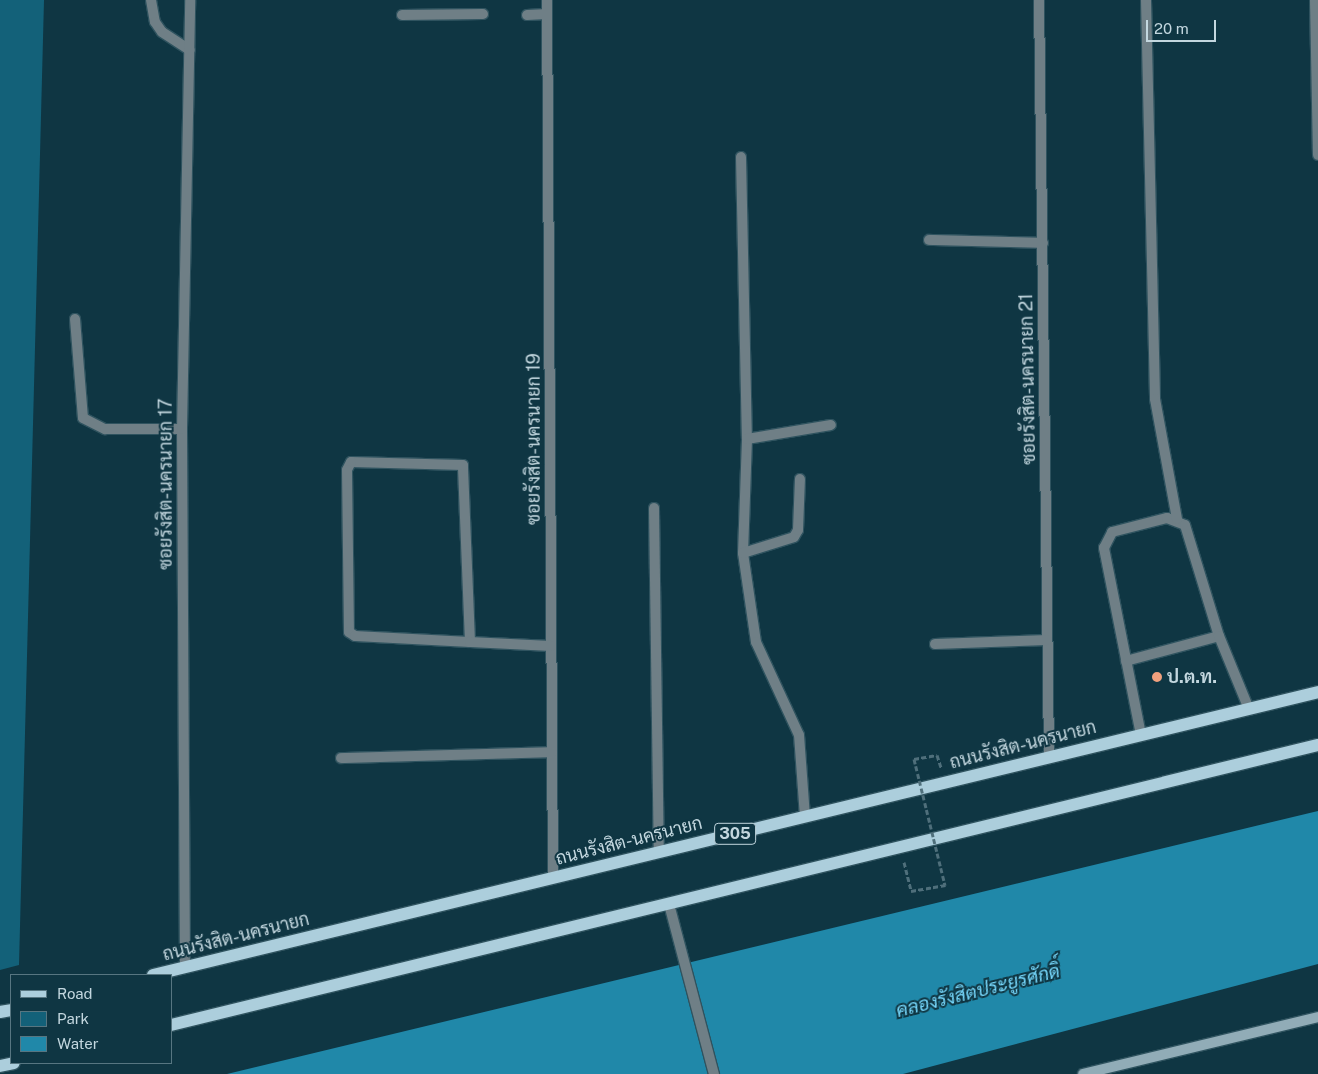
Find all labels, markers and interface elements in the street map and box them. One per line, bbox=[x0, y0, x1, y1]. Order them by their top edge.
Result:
scale bar bbox=[1148, 10, 1218, 42]
text: 20 m bbox=[1154, 20, 1189, 37]
street label: ซอยรังสิต-นครนายก 21 bbox=[1016, 293, 1040, 465]
street label: ซอยรังสิต-นครนายก 19 bbox=[523, 353, 545, 525]
street label: ซอยรังสิต-นครนายก 17 bbox=[155, 398, 177, 570]
place label: ป.ต.ท. bbox=[1167, 666, 1217, 688]
marker: ป.ต.ท. bbox=[1151, 671, 1163, 683]
street label: ถนนรังสิต-นครนายก bbox=[947, 716, 1099, 774]
street label: ถนนรังสิต-นครนายก bbox=[553, 812, 705, 870]
road number: 305 bbox=[714, 821, 756, 848]
street label: ถนนรังสิต-นครนายก bbox=[160, 908, 312, 966]
water label: คลองรังสิตประยูรศักดิ์ bbox=[894, 960, 1062, 1022]
legend bbox=[10, 974, 172, 1064]
text: Road bbox=[57, 985, 93, 1002]
text: Park bbox=[57, 1010, 89, 1027]
text: Water bbox=[57, 1035, 99, 1052]

